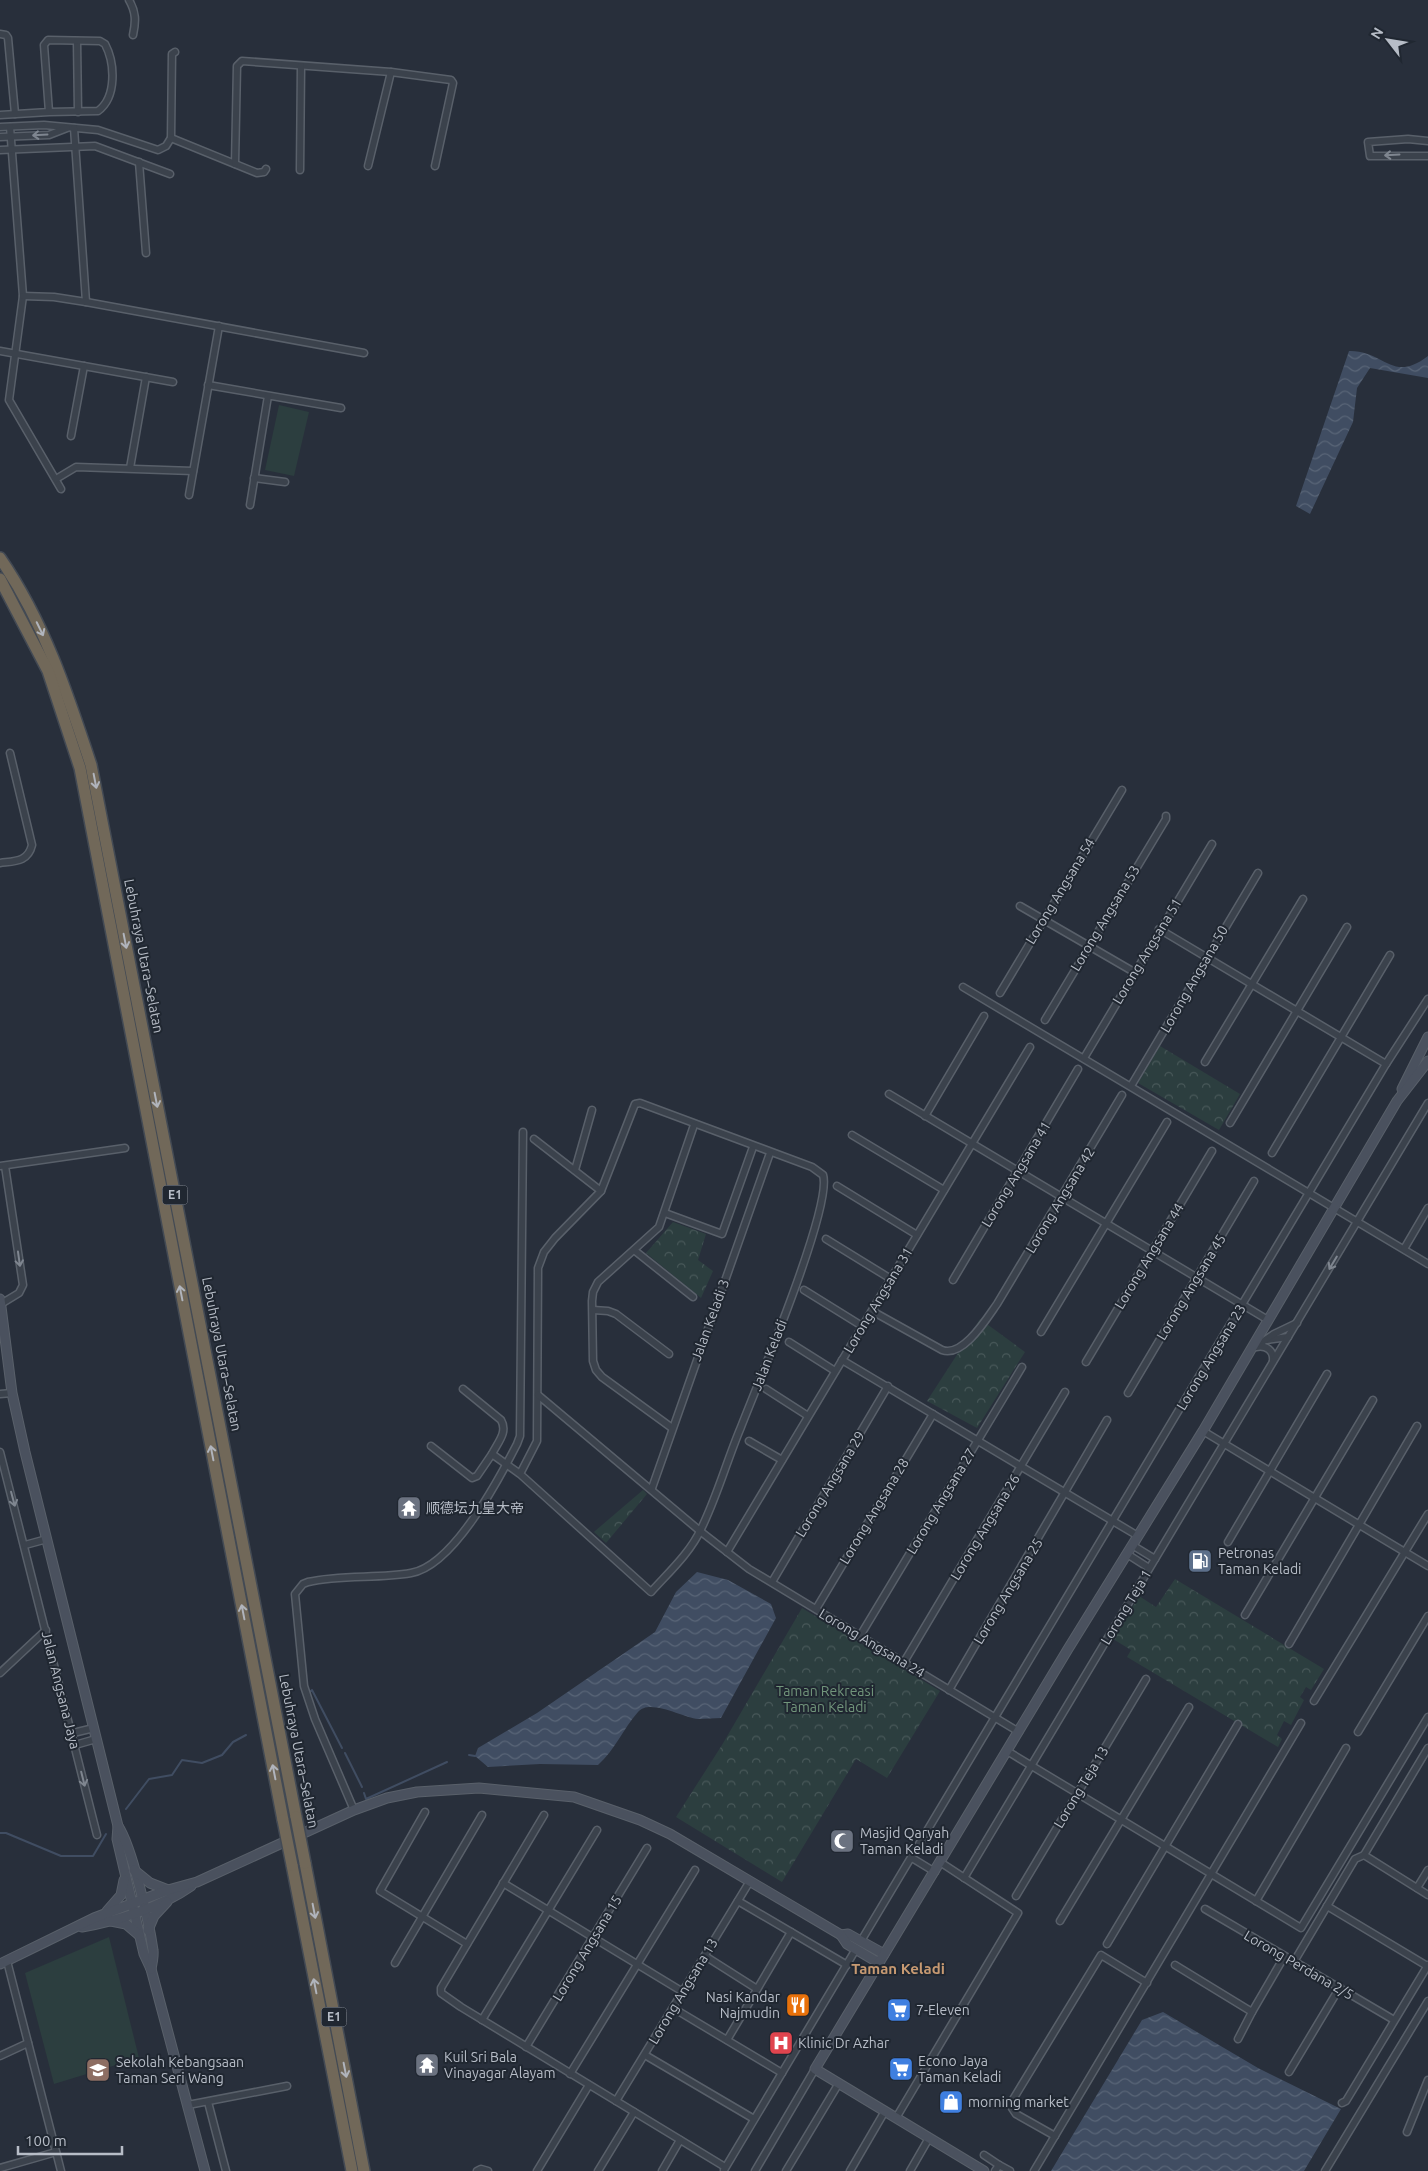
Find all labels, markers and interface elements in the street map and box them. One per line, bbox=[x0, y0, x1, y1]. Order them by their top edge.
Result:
north arrow bbox=[1363, 15, 1413, 65]
text: N bbox=[1367, 25, 1386, 42]
one-way arrow bbox=[32, 131, 48, 140]
one-way arrow bbox=[1384, 150, 1400, 160]
one-way arrow bbox=[35, 621, 45, 636]
one-way arrow bbox=[90, 773, 100, 789]
street label: Lorong Angsana 54 bbox=[1022, 835, 1098, 947]
street label: Lorong Angsana 53 bbox=[1067, 862, 1143, 974]
street label: Lebuhraya Utara–Selatan bbox=[121, 877, 167, 1035]
street label: Lorong Angsana 51 bbox=[1109, 895, 1185, 1007]
street label: Lorong Angsana 50 bbox=[1157, 923, 1231, 1035]
one-way arrow bbox=[121, 932, 131, 948]
one-way arrow bbox=[152, 1092, 162, 1108]
street label: Lorong Angsana 41 bbox=[978, 1118, 1054, 1230]
street label: Lorong Angsana 42 bbox=[1022, 1144, 1098, 1256]
road number: E1 bbox=[162, 1186, 188, 1204]
street label: Lorong Angsana 44 bbox=[1111, 1200, 1187, 1312]
street label: Lorong Angsana 45 bbox=[1153, 1231, 1229, 1343]
street label: Lorong Angsana 31 bbox=[840, 1244, 916, 1356]
one-way arrow bbox=[14, 1251, 24, 1267]
one-way arrow bbox=[1327, 1256, 1337, 1270]
street label: Lebuhraya Utara–Selatan bbox=[199, 1275, 245, 1433]
street label: Jalan Keladi 3 bbox=[688, 1277, 732, 1363]
one-way arrow bbox=[176, 1286, 186, 1302]
street label: Lorong Angsana 23 bbox=[1173, 1301, 1249, 1413]
street label: Jalan Keladi bbox=[748, 1317, 790, 1393]
street label: Lorong Angsana 29 bbox=[792, 1428, 868, 1540]
one-way arrow bbox=[207, 1445, 217, 1461]
street label: Lorong Angsana 27 bbox=[903, 1445, 979, 1557]
street label: Lorong Angsana 28 bbox=[836, 1455, 912, 1567]
street label: Lorong Angsana 26 bbox=[947, 1471, 1023, 1583]
one-way arrow bbox=[8, 1490, 18, 1506]
temple icon: 顺德坛九皇大帝 bbox=[396, 1495, 422, 1521]
place label: 顺德坛九皇大帝 bbox=[426, 1500, 524, 1516]
street label: Lorong Angsana 25 bbox=[970, 1535, 1046, 1647]
place label: Petronas Taman Keladi bbox=[1218, 1545, 1301, 1577]
fuel station icon: Petronas Taman Keladi bbox=[1187, 1548, 1213, 1574]
street label: Lorong Teja 1 bbox=[1097, 1567, 1155, 1647]
one-way arrow bbox=[238, 1605, 248, 1621]
street label: Lorong Angsana 24 bbox=[816, 1605, 928, 1681]
street label: Jalan Angsana Jaya bbox=[39, 1629, 83, 1751]
street label: Lebuhraya Utara–Selatan bbox=[276, 1672, 322, 1830]
park label: Taman Rekreasi Taman Keladi bbox=[776, 1683, 874, 1715]
street label: Lorong Teja 13 bbox=[1050, 1743, 1112, 1831]
one-way arrow bbox=[269, 1764, 278, 1780]
one-way arrow bbox=[79, 1771, 89, 1787]
place label: Masjid Qaryah Taman Keladi bbox=[860, 1825, 949, 1857]
mosque icon: Masjid Qaryah Taman Keladi bbox=[829, 1828, 855, 1854]
street label: Lorong Angsana 15 bbox=[549, 1892, 625, 2004]
one-way arrow bbox=[310, 1902, 319, 1918]
street label: Lorong Perdana 2/5 bbox=[1241, 1927, 1357, 2003]
street label: Lorong Angsana 13 bbox=[645, 1935, 721, 2047]
district label: Taman Keladi bbox=[851, 1960, 945, 1977]
one-way arrow bbox=[310, 1978, 320, 1994]
place label: Nasi Kandar Najmudin bbox=[706, 1989, 781, 2021]
restaurant icon: Nasi Kandar Najmudin bbox=[785, 1992, 811, 2018]
supermarket icon: 7-Eleven bbox=[886, 1997, 912, 2023]
place label: 7-Eleven bbox=[916, 2002, 970, 2018]
road number: E1 bbox=[322, 2008, 346, 2026]
hospital icon: Klinic Dr Azhar bbox=[768, 2030, 794, 2056]
place label: Klinic Dr Azhar bbox=[798, 2035, 890, 2051]
place label: Kuil Sri Bala Vinayagar Alayam bbox=[444, 2049, 556, 2081]
temple icon: Kuil Sri Bala Vinayagar Alayam bbox=[414, 2052, 440, 2078]
place label: Econo Jaya Taman Keladi bbox=[918, 2053, 1001, 2085]
place label: Sekolah Kebangsaan Taman Seri Wang bbox=[116, 2054, 244, 2086]
supermarket icon: Econo Jaya Taman Keladi bbox=[888, 2056, 914, 2082]
school or university icon: Sekolah Kebangsaan Taman Seri Wang bbox=[85, 2057, 111, 2083]
one-way arrow bbox=[340, 2062, 350, 2078]
shop icon: morning market bbox=[938, 2089, 964, 2115]
place label: morning market bbox=[968, 2094, 1069, 2110]
scale bar bbox=[18, 2124, 121, 2156]
text: 100 m bbox=[25, 2132, 67, 2149]

